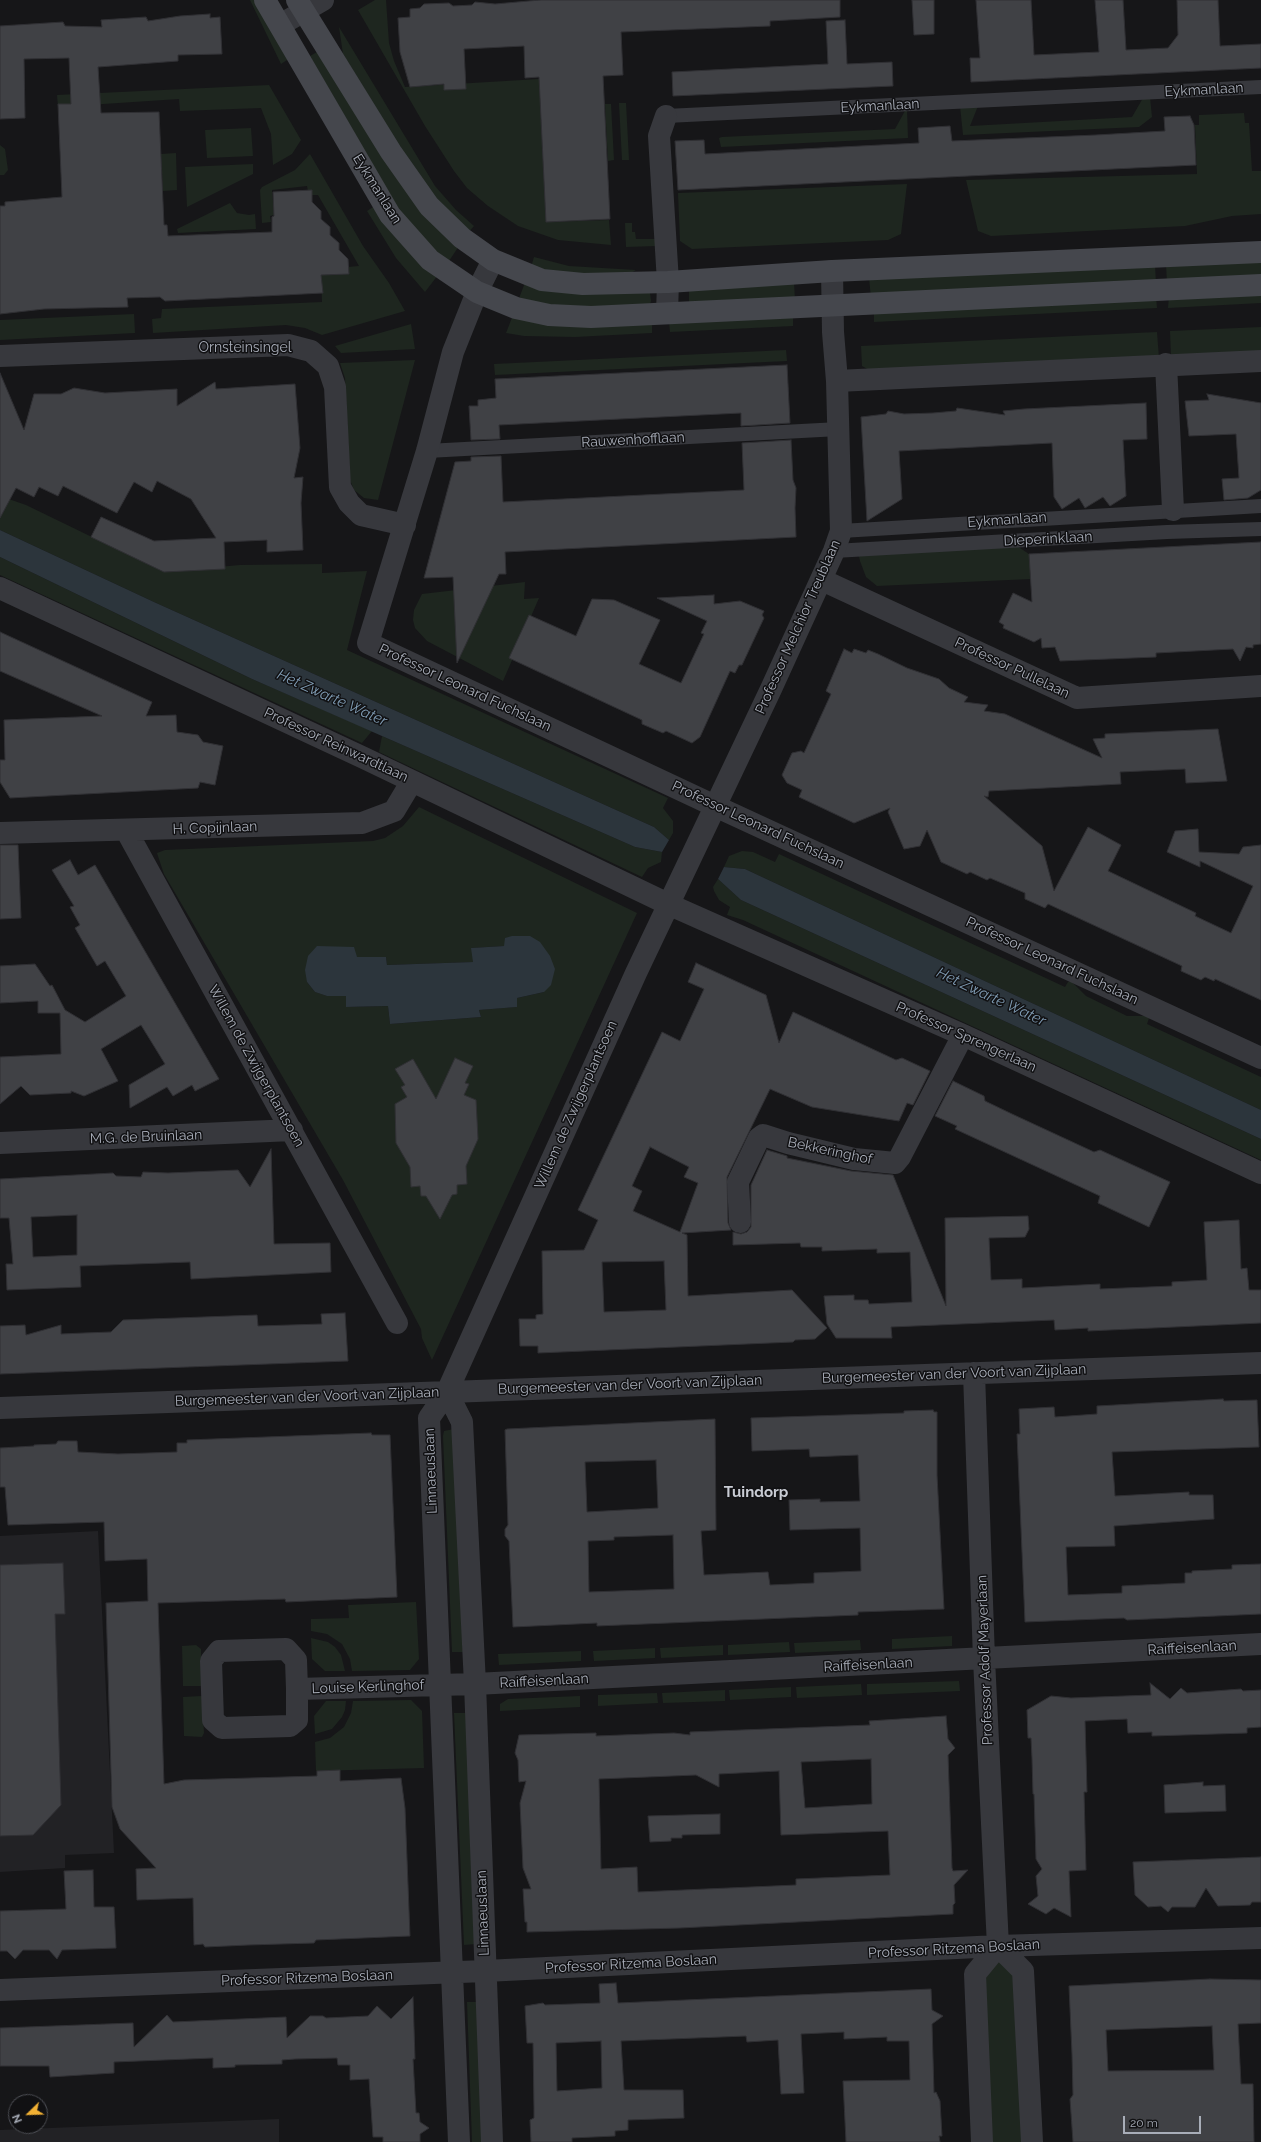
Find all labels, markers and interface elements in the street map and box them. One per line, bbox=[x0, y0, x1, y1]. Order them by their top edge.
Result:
street label: Eykmanlaan bbox=[1164, 80, 1244, 100]
street label: Eykmanlaan bbox=[840, 96, 920, 116]
street label: Eykmanlaan bbox=[349, 151, 405, 227]
street label: Ornsteinsingel bbox=[199, 340, 291, 356]
street label: Rauwenhofflaan bbox=[581, 429, 685, 451]
street label: Eykmanlaan bbox=[967, 509, 1047, 531]
street label: Dieperinklaan bbox=[1003, 528, 1093, 550]
street label: Professor Melchior Treublaan bbox=[752, 537, 844, 717]
street label: Professor Pullelaan bbox=[952, 634, 1072, 702]
street label: Professor Leonard Fuchslaan bbox=[376, 641, 554, 735]
water label: Het Zwarte Water bbox=[274, 666, 390, 730]
street label: Professor Reinwardtlaan bbox=[261, 704, 411, 786]
street label: Professor Leonard Fuchslaan bbox=[669, 778, 847, 872]
street label: H. Copijnlaan bbox=[172, 818, 258, 838]
street label: Professor Leonard Fuchslaan bbox=[963, 914, 1141, 1008]
water label: Het Zwarte Water bbox=[933, 964, 1049, 1030]
street label: Willem de Zwijgerplantsoen bbox=[204, 982, 308, 1150]
street label: Professor Sprengerlaan bbox=[893, 998, 1039, 1076]
street label: Willem de Zwijgerplantsoen bbox=[531, 1018, 621, 1192]
street label: M.G. de Bruinlaan bbox=[90, 1127, 202, 1147]
street label: Bekkeringhof bbox=[786, 1134, 874, 1168]
street label: Burgemeester van der Voort van Zijplaan bbox=[822, 1361, 1086, 1387]
street label: Burgemeester van der Voort van Zijplaan bbox=[498, 1372, 762, 1398]
street label: Burgemeester van der Voort van Zijplaan bbox=[175, 1384, 439, 1410]
street label: Linnaeuslaan bbox=[421, 1428, 441, 1514]
district label: Tuindorp bbox=[724, 1483, 788, 1501]
street label: Professor Adolf Mayerlaan bbox=[974, 1575, 996, 1745]
street label: Raiffeisenlaan bbox=[1147, 1637, 1237, 1659]
street label: Raiffeisenlaan bbox=[823, 1654, 913, 1676]
street label: Raiffeisenlaan bbox=[499, 1670, 589, 1692]
street label: Louise Kerlinghof bbox=[311, 1677, 425, 1697]
street label: Linnaeuslaan bbox=[473, 1870, 493, 1956]
street label: Professor Ritzema Boslaan bbox=[868, 1936, 1040, 1962]
street label: Professor Ritzema Boslaan bbox=[545, 1951, 717, 1977]
street label: Professor Ritzema Boslaan bbox=[221, 1967, 393, 1989]
north arrow bbox=[8, 2094, 48, 2134]
scale bar bbox=[1125, 2108, 1203, 2134]
text: N bbox=[10, 2112, 25, 2125]
text: 20 m bbox=[1130, 2116, 1158, 2130]

